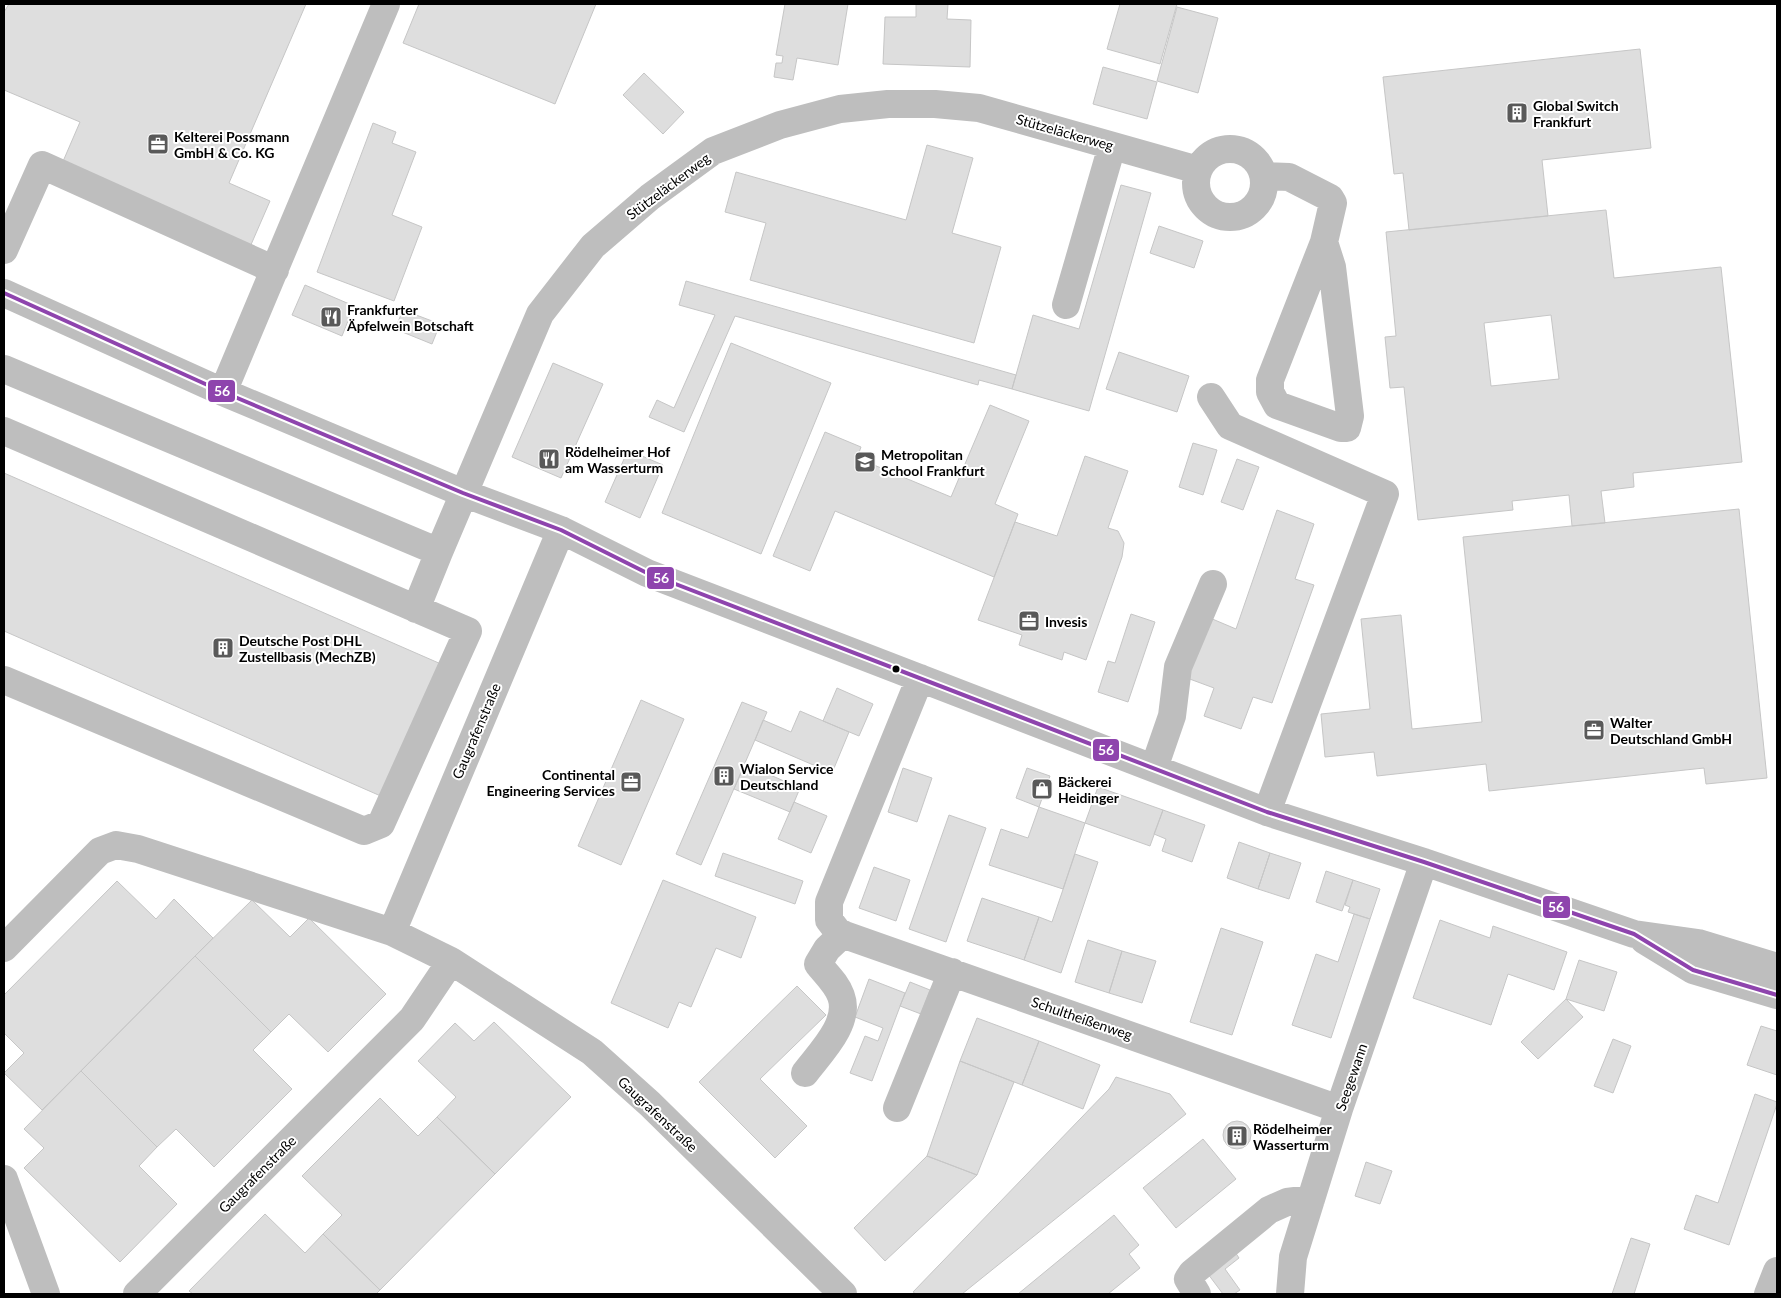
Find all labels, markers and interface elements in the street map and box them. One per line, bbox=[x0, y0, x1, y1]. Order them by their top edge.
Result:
place label: Global Switch Frankfurt bbox=[1533, 97, 1619, 130]
building icon: Global Switch Frankfurt bbox=[1505, 101, 1529, 125]
street label: Stützeläckerweg bbox=[1014, 110, 1116, 154]
place label: Kelterei Possmann GmbH & Co. KG bbox=[174, 128, 290, 161]
office icon: Kelterei Possmann GmbH & Co. KG bbox=[146, 132, 170, 156]
street label: Stützeläckerweg bbox=[623, 149, 713, 223]
place label: Frankfurter Äpfelwein Botschaft bbox=[346, 301, 474, 334]
restaurant icon: Frankfurter Äpfelwein Botschaft bbox=[319, 305, 343, 329]
line badge: 56 bbox=[207, 379, 236, 403]
text: 56 bbox=[214, 382, 230, 399]
place label: Rödelheimer Hof am Wasserturm bbox=[565, 443, 670, 476]
place label: Metropolitan School Frankfurt bbox=[881, 446, 985, 479]
restaurant icon: Rödelheimer Hof am Wasserturm bbox=[537, 447, 561, 471]
school or university icon: Metropolitan School Frankfurt bbox=[853, 450, 877, 474]
line badge: 56 bbox=[646, 566, 675, 590]
text: 56 bbox=[653, 569, 669, 586]
office icon: Invesis bbox=[1017, 609, 1041, 633]
place label: Invesis bbox=[1045, 613, 1087, 630]
place label: Deutsche Post DHL Zustellbasis (MechZB) bbox=[239, 632, 376, 665]
building icon: Deutsche Post DHL Zustellbasis (MechZB) bbox=[211, 636, 235, 660]
unlabelled marker bbox=[891, 664, 901, 674]
street label: Gaugrafenstraße bbox=[448, 681, 504, 781]
place label: Walter Deutschland GmbH bbox=[1610, 714, 1732, 747]
office icon: Walter Deutschland GmbH bbox=[1582, 718, 1606, 742]
line badge: 56 bbox=[1092, 738, 1120, 762]
text: 56 bbox=[1098, 741, 1114, 758]
place label: Wialon Service Deutschland bbox=[740, 760, 834, 793]
building icon: Wialon Service Deutschland bbox=[712, 764, 736, 788]
place label: Continental Engineering Services bbox=[486, 766, 615, 799]
office icon: Continental Engineering Services bbox=[619, 770, 643, 794]
place label: Bäckerei Heidinger bbox=[1058, 773, 1120, 806]
shop icon: Bäckerei Heidinger bbox=[1030, 777, 1054, 801]
line badge: 56 bbox=[1542, 895, 1571, 919]
text: 56 bbox=[1548, 898, 1564, 915]
street label: Schultheißenweg bbox=[1029, 993, 1135, 1043]
street label: Seegewann bbox=[1332, 1041, 1370, 1113]
street label: Gaugrafenstraße bbox=[615, 1073, 701, 1155]
place label: Rödelheimer Wasserturm bbox=[1253, 1120, 1333, 1153]
building icon: Rödelheimer Wasserturm bbox=[1225, 1124, 1249, 1148]
street label: Gaugrafenstraße bbox=[215, 1132, 299, 1216]

